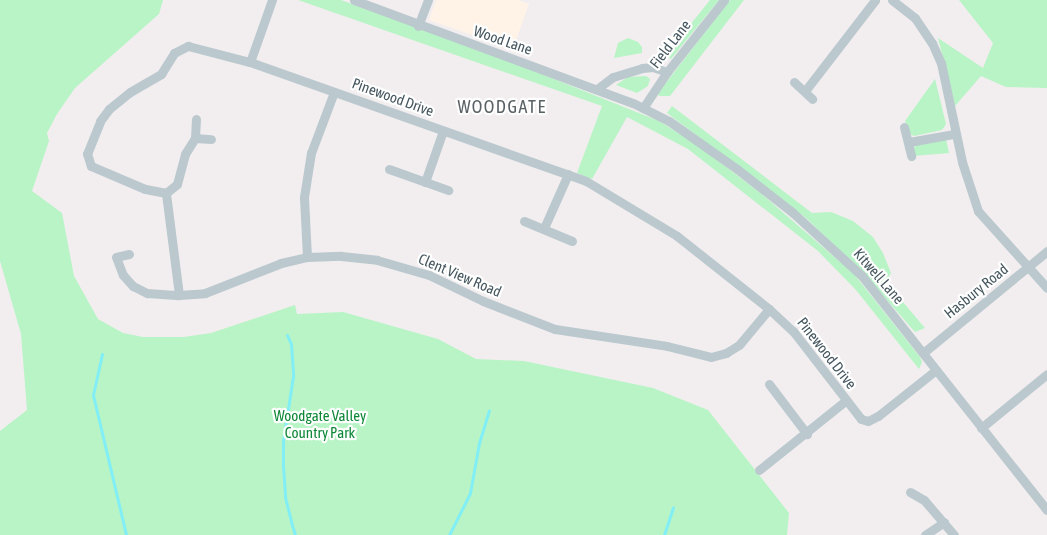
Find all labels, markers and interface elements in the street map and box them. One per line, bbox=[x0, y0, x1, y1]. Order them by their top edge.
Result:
street label: Field Lane bbox=[646, 16, 694, 72]
street label: Wood Lane bbox=[471, 22, 535, 58]
street label: Pinewood Drive bbox=[350, 74, 436, 120]
district label: WOODGATE bbox=[457, 96, 547, 118]
street label: Kitwell Lane bbox=[850, 245, 908, 307]
street label: Clent View Road bbox=[416, 249, 504, 301]
street label: Hasbury Road bbox=[941, 260, 1011, 322]
street label: Pinewood Drive bbox=[794, 314, 860, 392]
park label: Woodgate Valley Country Park bbox=[274, 406, 366, 441]

